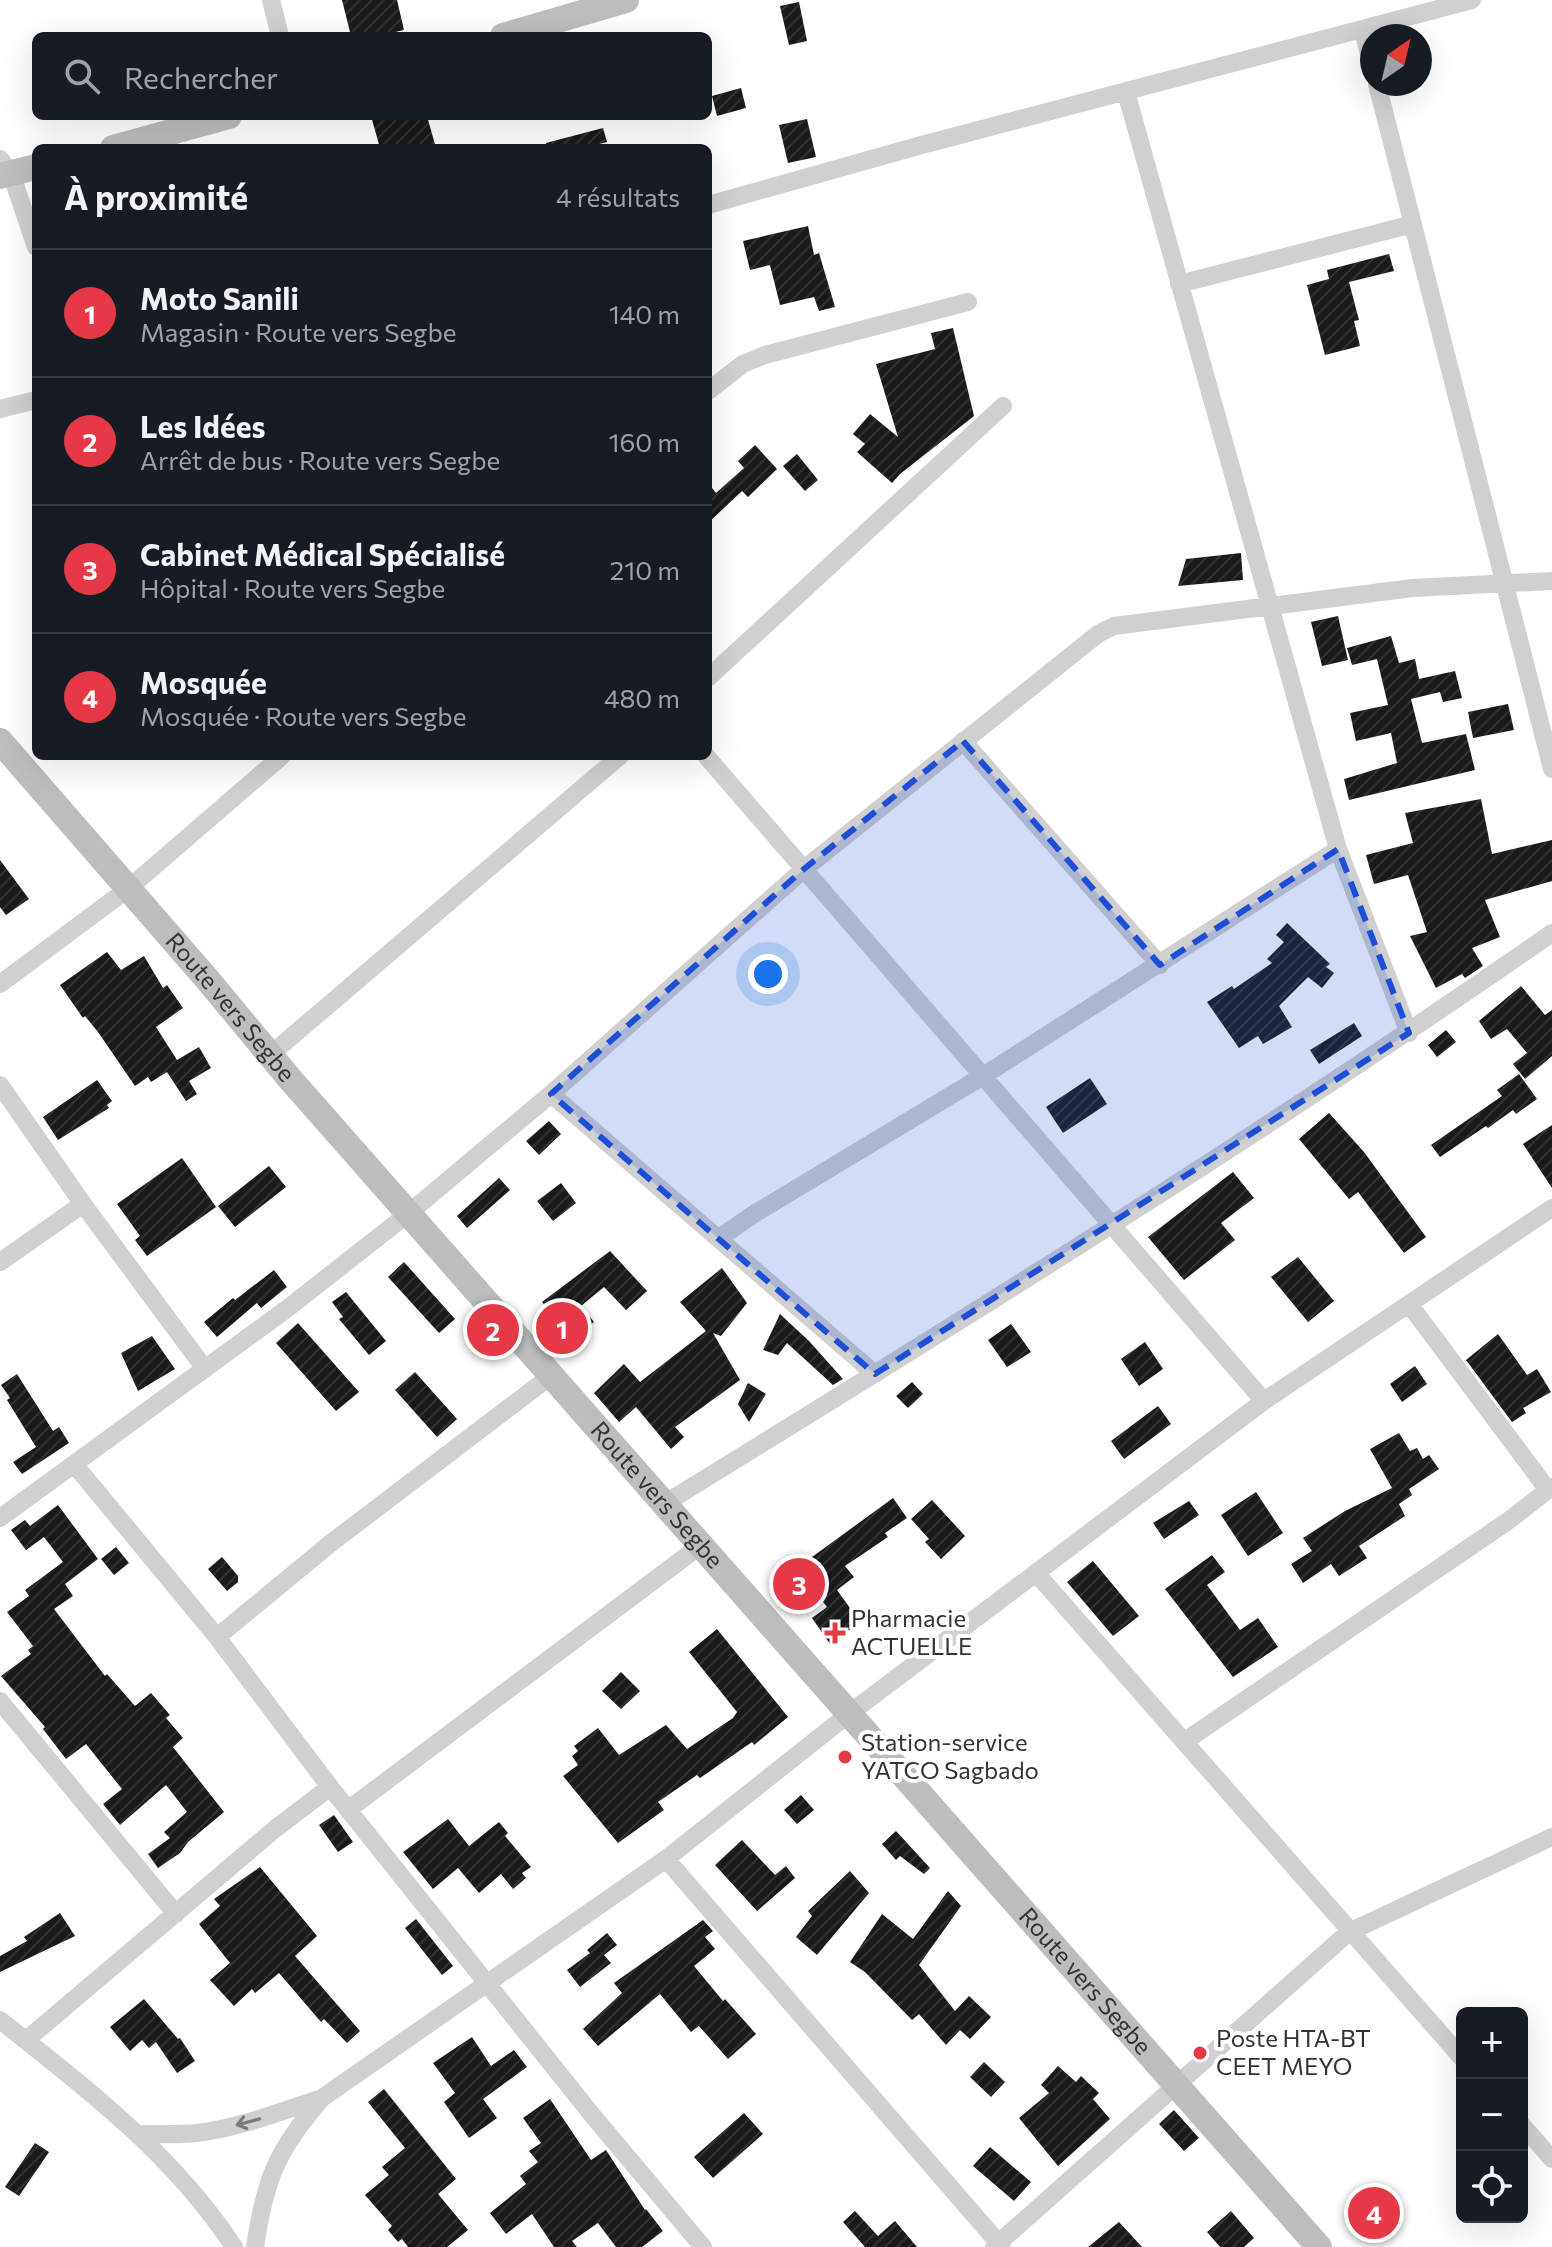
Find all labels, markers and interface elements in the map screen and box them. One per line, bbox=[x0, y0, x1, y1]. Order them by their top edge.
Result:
north arrow bbox=[1360, 24, 1432, 96]
search box bbox=[32, 32, 712, 120]
icon: search bbox=[60, 54, 104, 98]
text: Rechercher bbox=[124, 58, 278, 95]
text: À proximité bbox=[64, 175, 248, 217]
text: 4 résultats bbox=[556, 181, 680, 212]
text: Moto Sanili bbox=[140, 279, 299, 316]
text: 1 bbox=[84, 298, 96, 329]
text: 140 m bbox=[609, 298, 680, 329]
text: Magasin · Route vers Segbe bbox=[140, 316, 457, 347]
text: Les Idées bbox=[140, 407, 266, 444]
text: 2 bbox=[83, 426, 97, 457]
text: 160 m bbox=[608, 426, 680, 457]
text: Arrêt de bus · Route vers Segbe bbox=[140, 444, 500, 475]
text: Cabinet Médical Spécialisé bbox=[140, 535, 505, 572]
text: 3 bbox=[82, 554, 98, 585]
text: 210 m bbox=[610, 554, 680, 585]
text: Hôpital · Route vers Segbe bbox=[140, 572, 445, 603]
text: Mosquée bbox=[140, 663, 267, 700]
text: 4 bbox=[82, 682, 98, 713]
text: 480 m bbox=[604, 682, 680, 713]
text: Mosquée · Route vers Segbe bbox=[140, 700, 466, 731]
street label: Route vers Segbe bbox=[160, 926, 302, 1087]
your location bbox=[748, 954, 788, 994]
pin: 1 bbox=[536, 1298, 588, 1358]
pin: 2 bbox=[467, 1300, 519, 1360]
street label: Route vers Segbe bbox=[585, 1415, 730, 1573]
pin: 3 bbox=[773, 1554, 825, 1614]
place label: Pharmacie ACTUELLE bbox=[851, 1603, 972, 1660]
marker: Pharmacie ACTUELLE bbox=[826, 1624, 844, 1642]
place label: Station-service YATCO Sagbado bbox=[861, 1727, 1039, 1784]
marker: Station-service YATCO Sagbado bbox=[836, 1748, 854, 1766]
street label: Route vers Segbe bbox=[1014, 1901, 1158, 2060]
map controls bbox=[1456, 2007, 1528, 2223]
button: + bbox=[1456, 2007, 1528, 2079]
place label: Poste HTA-BT CEET MEYO bbox=[1216, 2023, 1371, 2080]
marker: Poste HTA-BT CEET MEYO bbox=[1191, 2044, 1209, 2062]
button: − bbox=[1456, 2079, 1528, 2151]
one-way arrow bbox=[235, 2115, 261, 2130]
button: locate bbox=[1456, 2151, 1528, 2223]
pin: 4 bbox=[1348, 2183, 1400, 2243]

